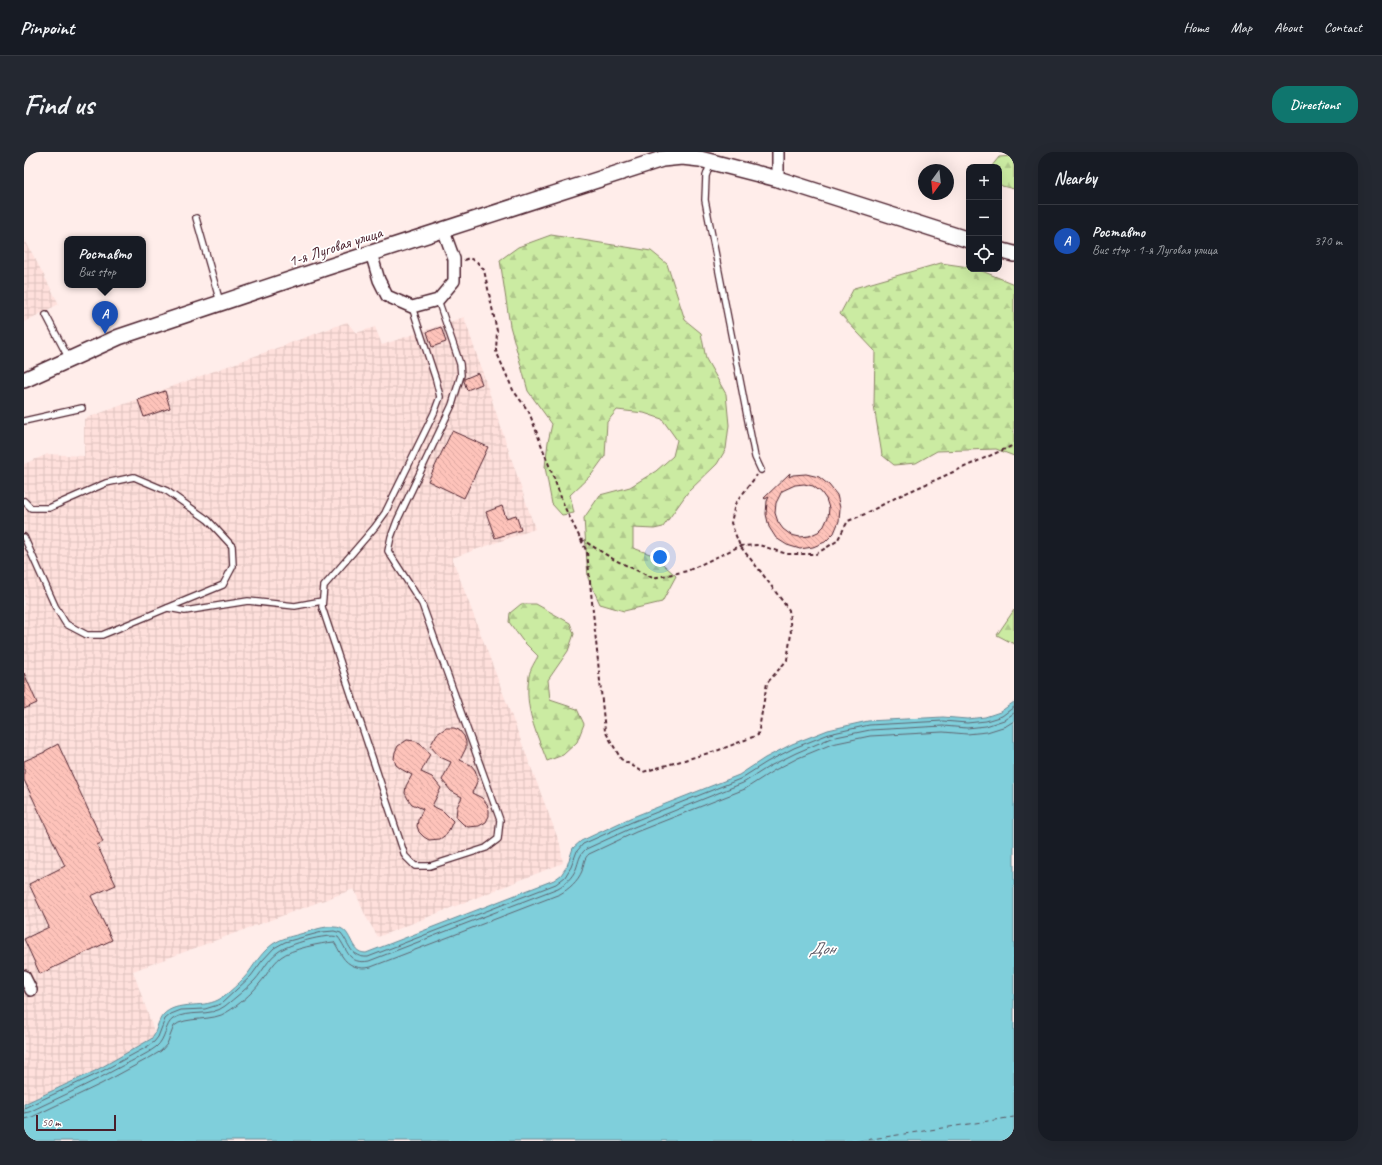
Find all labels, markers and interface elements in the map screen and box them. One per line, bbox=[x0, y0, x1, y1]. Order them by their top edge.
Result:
text: Pinpoint bbox=[20, 16, 74, 40]
text: Home bbox=[1183, 19, 1209, 36]
text: Map bbox=[1231, 19, 1252, 36]
text: About bbox=[1274, 19, 1302, 36]
text: Contact bbox=[1324, 19, 1362, 36]
button: Directions bbox=[1272, 86, 1358, 123]
text: Find us bbox=[24, 87, 94, 122]
north arrow bbox=[918, 164, 954, 200]
map controls bbox=[966, 164, 1002, 272]
button: + bbox=[966, 164, 1002, 200]
text: Nearby bbox=[1054, 168, 1097, 189]
button: − bbox=[966, 200, 1002, 236]
street label: 1-я Луговая улица bbox=[286, 222, 386, 272]
text: Роставто bbox=[1092, 223, 1145, 242]
text: A bbox=[1064, 233, 1070, 249]
text: 370 m bbox=[1314, 233, 1342, 249]
popup bbox=[64, 236, 146, 288]
button: locate bbox=[966, 236, 1002, 272]
text: Bus stop · 1-я Луговая улица bbox=[1092, 242, 1217, 258]
text: Роставто bbox=[78, 245, 132, 264]
text: Bus stop bbox=[78, 264, 116, 280]
pin: A bbox=[92, 301, 118, 334]
your location bbox=[650, 547, 670, 567]
water label: Дон bbox=[808, 938, 838, 959]
scale bar bbox=[36, 1113, 116, 1132]
text: 50 m bbox=[42, 1115, 61, 1129]

